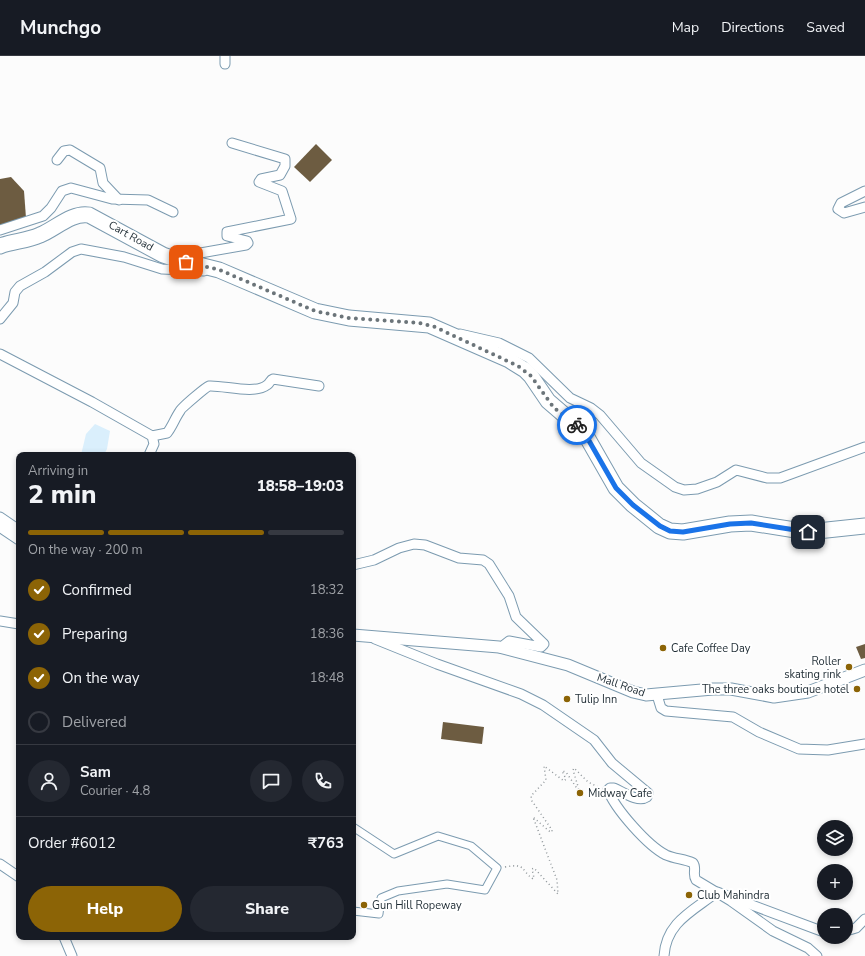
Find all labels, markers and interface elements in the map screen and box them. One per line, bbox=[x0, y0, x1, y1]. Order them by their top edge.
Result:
text: Munchgo bbox=[20, 15, 101, 41]
text: Map bbox=[672, 18, 699, 37]
text: Directions bbox=[721, 18, 784, 37]
text: Saved bbox=[806, 18, 845, 37]
street label: Cart Road bbox=[106, 217, 156, 255]
pin bbox=[169, 245, 203, 279]
icon: bag bbox=[175, 251, 197, 273]
courier bbox=[557, 405, 597, 445]
icon: bike bbox=[566, 414, 588, 436]
text: Arriving in bbox=[28, 462, 88, 480]
text: 18:58–19:03 bbox=[257, 476, 344, 496]
text: 2 min bbox=[28, 477, 96, 512]
pin bbox=[791, 515, 825, 549]
icon: home bbox=[797, 521, 819, 543]
text: On the way · 200 m bbox=[28, 541, 143, 559]
icon: check bbox=[28, 579, 50, 601]
text: Confirmed bbox=[62, 580, 132, 600]
text: 18:32 bbox=[310, 581, 344, 599]
icon: check bbox=[28, 623, 50, 645]
text: Preparing bbox=[62, 624, 127, 644]
text: 18:36 bbox=[310, 625, 344, 643]
place label: Cafe Coffee Day bbox=[671, 641, 751, 656]
marker: Cafe Coffee Day bbox=[658, 643, 668, 653]
place label: Roller skating rink bbox=[784, 654, 841, 682]
marker: Roller skating rink bbox=[844, 662, 854, 672]
icon: check bbox=[28, 667, 50, 689]
text: On the way bbox=[62, 668, 140, 688]
text: 18:48 bbox=[310, 669, 344, 687]
street label: Mall Road bbox=[595, 670, 647, 700]
place label: The three oaks boutique hotel bbox=[702, 682, 850, 697]
marker: The three oaks boutique hotel bbox=[852, 684, 862, 694]
place label: Tulip Inn bbox=[575, 692, 617, 707]
marker: Tulip Inn bbox=[562, 694, 572, 704]
text: Delivered bbox=[62, 712, 127, 732]
button: person bbox=[28, 760, 70, 802]
button: chat bbox=[250, 760, 292, 802]
button: phone bbox=[302, 760, 344, 802]
text: Sam bbox=[80, 762, 111, 782]
text: Courier · 4.8 bbox=[80, 782, 150, 800]
place label: Midway Cafe bbox=[588, 786, 652, 801]
marker: Midway Cafe bbox=[575, 788, 585, 798]
map controls bbox=[817, 820, 853, 944]
button: layers bbox=[817, 820, 853, 856]
text: Order #6012 bbox=[28, 833, 116, 853]
text: ₹763 bbox=[308, 833, 344, 853]
button: + bbox=[817, 864, 853, 900]
button: Help bbox=[28, 886, 182, 932]
button: Share bbox=[190, 886, 344, 932]
place label: Club Mahindra bbox=[697, 888, 770, 903]
marker: Club Mahindra bbox=[684, 890, 694, 900]
place label: Gun Hill Ropeway bbox=[372, 898, 462, 913]
marker: Gun Hill Ropeway bbox=[359, 900, 369, 910]
button: − bbox=[817, 908, 853, 944]

